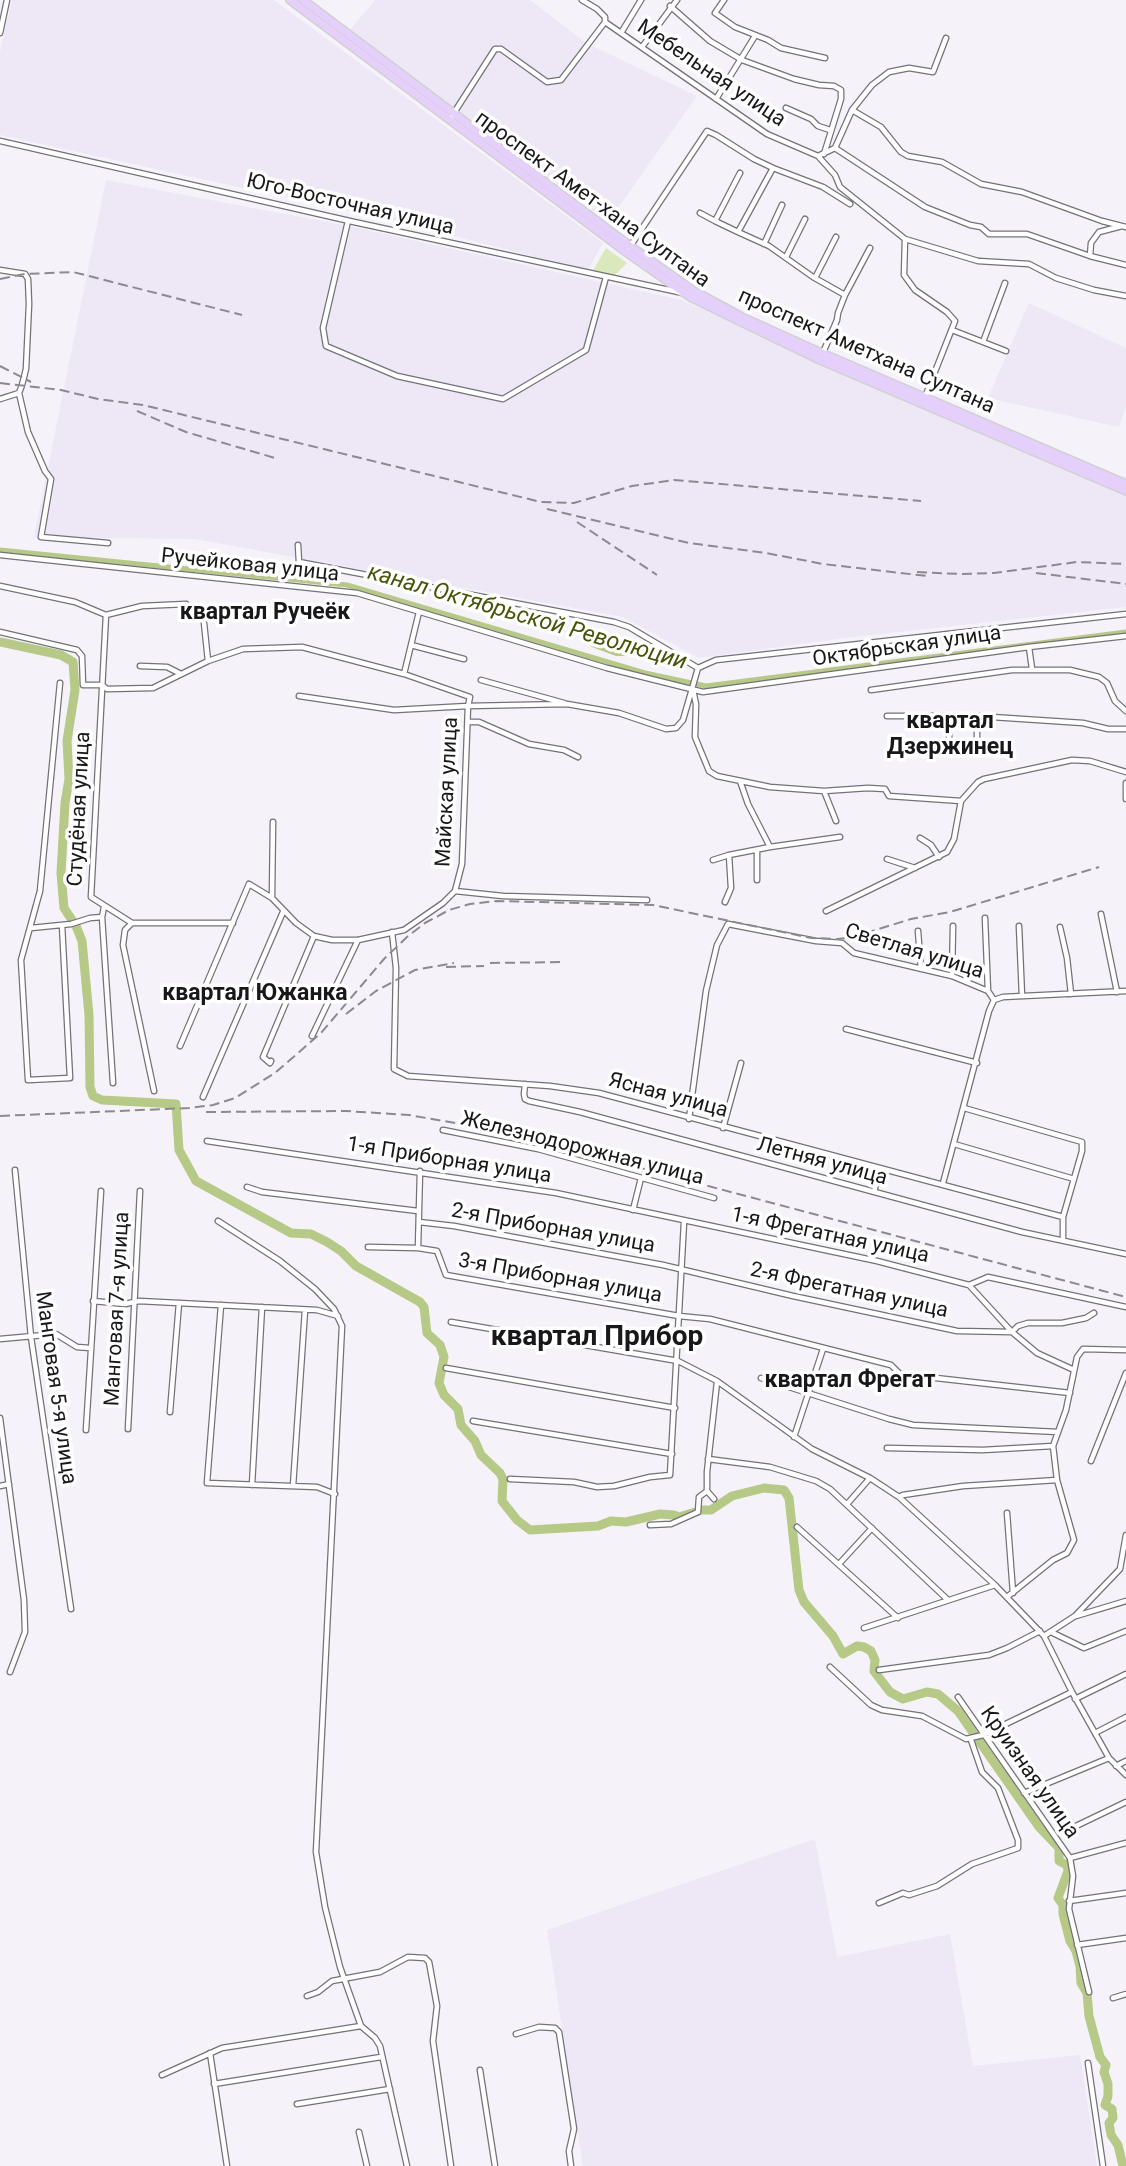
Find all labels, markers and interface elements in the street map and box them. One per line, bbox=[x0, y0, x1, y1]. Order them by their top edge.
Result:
street label: Мебельная улица bbox=[632, 15, 790, 133]
street label: проспект Амет-хана Султана bbox=[470, 106, 714, 294]
street label: Юго-Восточная улица bbox=[244, 169, 456, 241]
street label: проспект Аметхана Султана bbox=[734, 284, 998, 420]
street label: Ручейковая улица bbox=[160, 544, 340, 588]
water label: канал Октябрьской Революции bbox=[364, 559, 690, 677]
district label: квартал Ручеёк bbox=[180, 599, 350, 627]
street label: Октябрьская улица bbox=[811, 621, 1003, 673]
district label: квартал Дзержинец bbox=[887, 708, 1013, 762]
street label: Майская улица bbox=[431, 716, 465, 868]
street label: Студёная улица bbox=[63, 731, 97, 887]
street label: Светлая улица bbox=[842, 919, 986, 985]
district label: квартал Южанка bbox=[162, 980, 348, 1008]
street label: Ясная улица bbox=[606, 1068, 730, 1124]
street label: Железнодорожная улица bbox=[458, 1107, 706, 1191]
street label: 1-я Приборная улица bbox=[345, 1132, 553, 1190]
street label: Летняя улица bbox=[754, 1132, 890, 1192]
street label: 2-я Приборная улица bbox=[449, 1199, 657, 1259]
street label: 1-я Фрегатная улица bbox=[729, 1203, 931, 1269]
street label: Манговая 7-я улица bbox=[100, 1211, 136, 1407]
street label: 3-я Приборная улица bbox=[456, 1249, 664, 1309]
street label: 2-я Фрегатная улица bbox=[748, 1258, 950, 1324]
street label: Манговая 5-я улица bbox=[29, 1290, 81, 1486]
district label: квартал Прибор bbox=[491, 1321, 703, 1355]
district label: квартал Фрегат bbox=[765, 1367, 935, 1395]
street label: Круизная улица bbox=[974, 1702, 1084, 1844]

